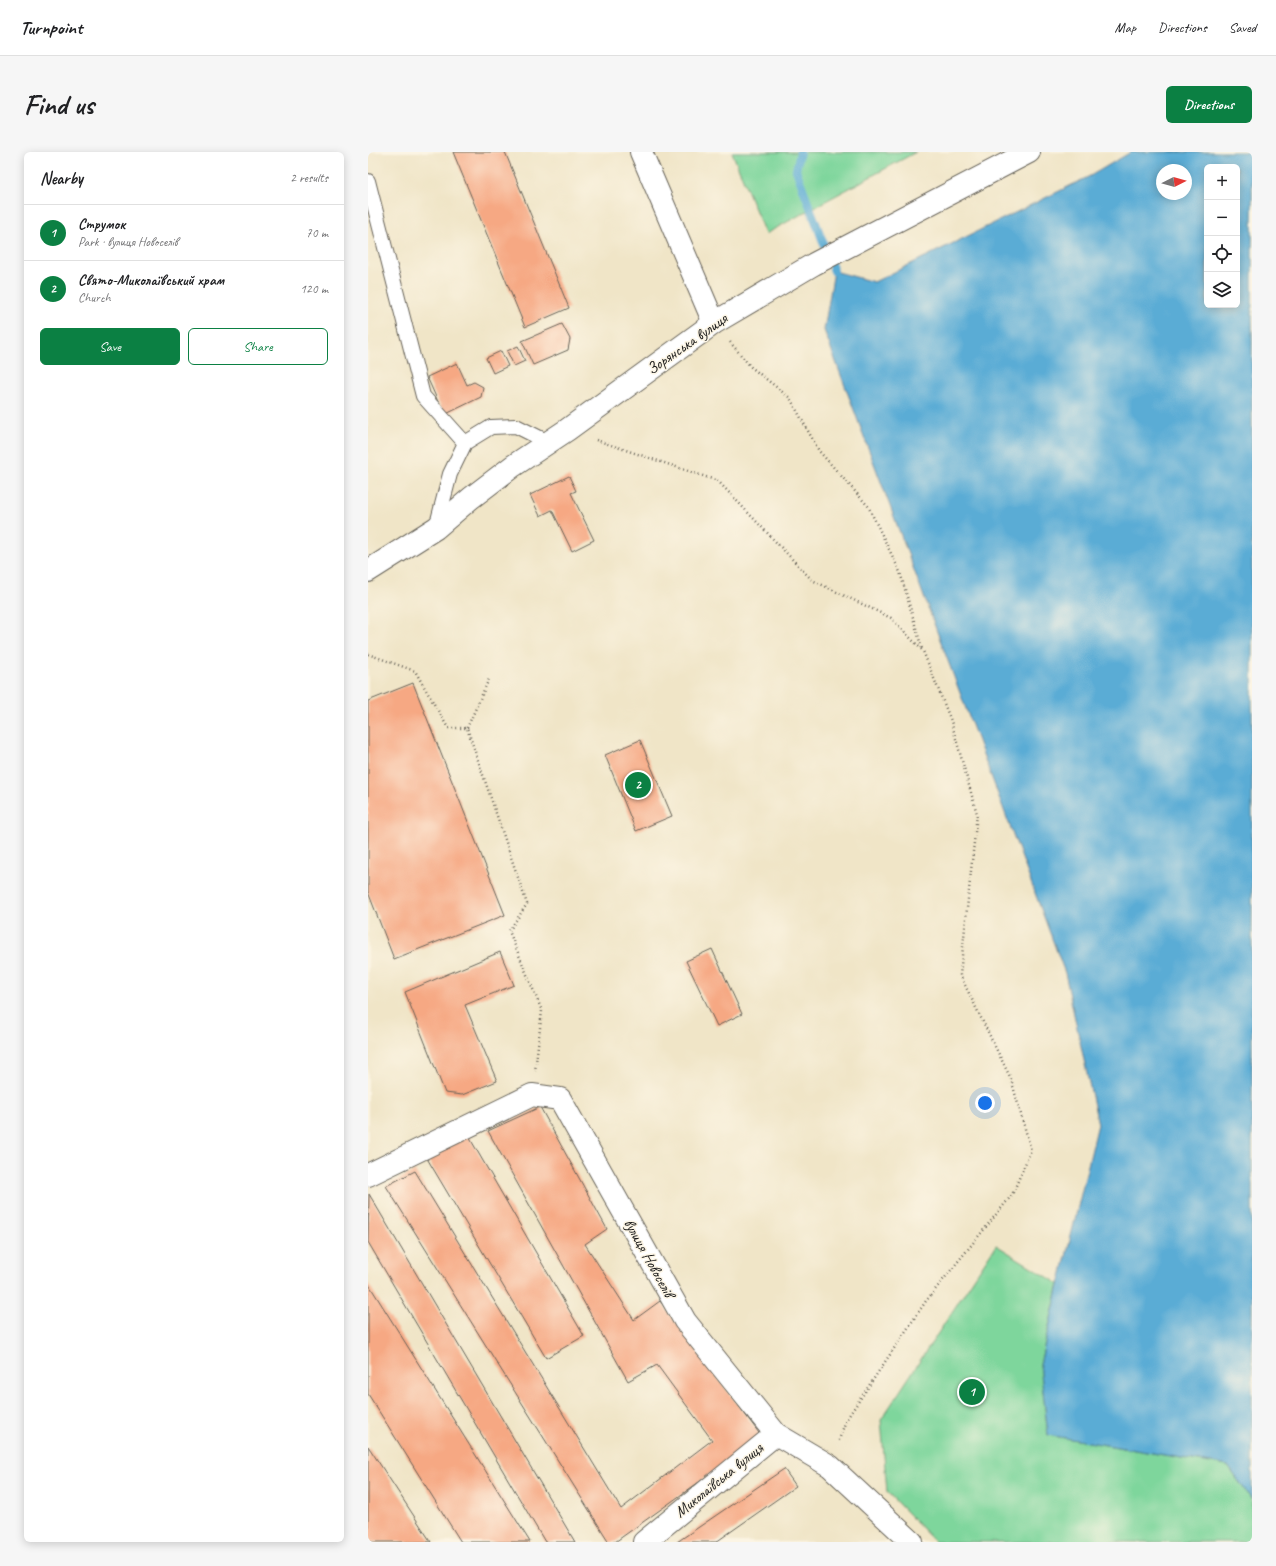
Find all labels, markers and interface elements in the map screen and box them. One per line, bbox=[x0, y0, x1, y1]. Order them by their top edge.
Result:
text: Turnpoint bbox=[20, 16, 82, 40]
text: Map bbox=[1115, 19, 1136, 36]
text: Directions bbox=[1158, 19, 1207, 36]
text: Saved bbox=[1229, 19, 1256, 36]
button: Directions bbox=[1166, 86, 1252, 123]
text: Find us bbox=[24, 87, 94, 122]
north arrow bbox=[1156, 164, 1192, 200]
map controls bbox=[1204, 164, 1240, 308]
button: + bbox=[1204, 164, 1240, 200]
text: Nearby bbox=[40, 168, 83, 189]
text: 2 results bbox=[290, 170, 328, 186]
button: − bbox=[1204, 200, 1240, 236]
text: Струмок bbox=[78, 215, 125, 234]
text: 1 bbox=[50, 225, 56, 241]
text: 70 m bbox=[306, 225, 328, 241]
text: Park · вулиця Новоселів bbox=[78, 234, 178, 250]
button: locate bbox=[1204, 236, 1240, 272]
text: Свято-Миколаївський храм bbox=[78, 271, 224, 290]
button: layers bbox=[1204, 272, 1240, 308]
text: 2 bbox=[50, 281, 56, 297]
text: 120 m bbox=[300, 281, 328, 297]
text: Church bbox=[78, 290, 111, 306]
street label: Зорянська вулиця bbox=[643, 308, 732, 379]
button: Save bbox=[40, 328, 180, 365]
button: Share bbox=[188, 328, 328, 365]
pin: 2 bbox=[625, 770, 651, 800]
your location bbox=[975, 1093, 995, 1113]
street label: вулиця Новоселів bbox=[619, 1215, 681, 1304]
pin: 1 bbox=[959, 1377, 985, 1407]
street label: Миколаївська вулиця bbox=[671, 1437, 768, 1522]

